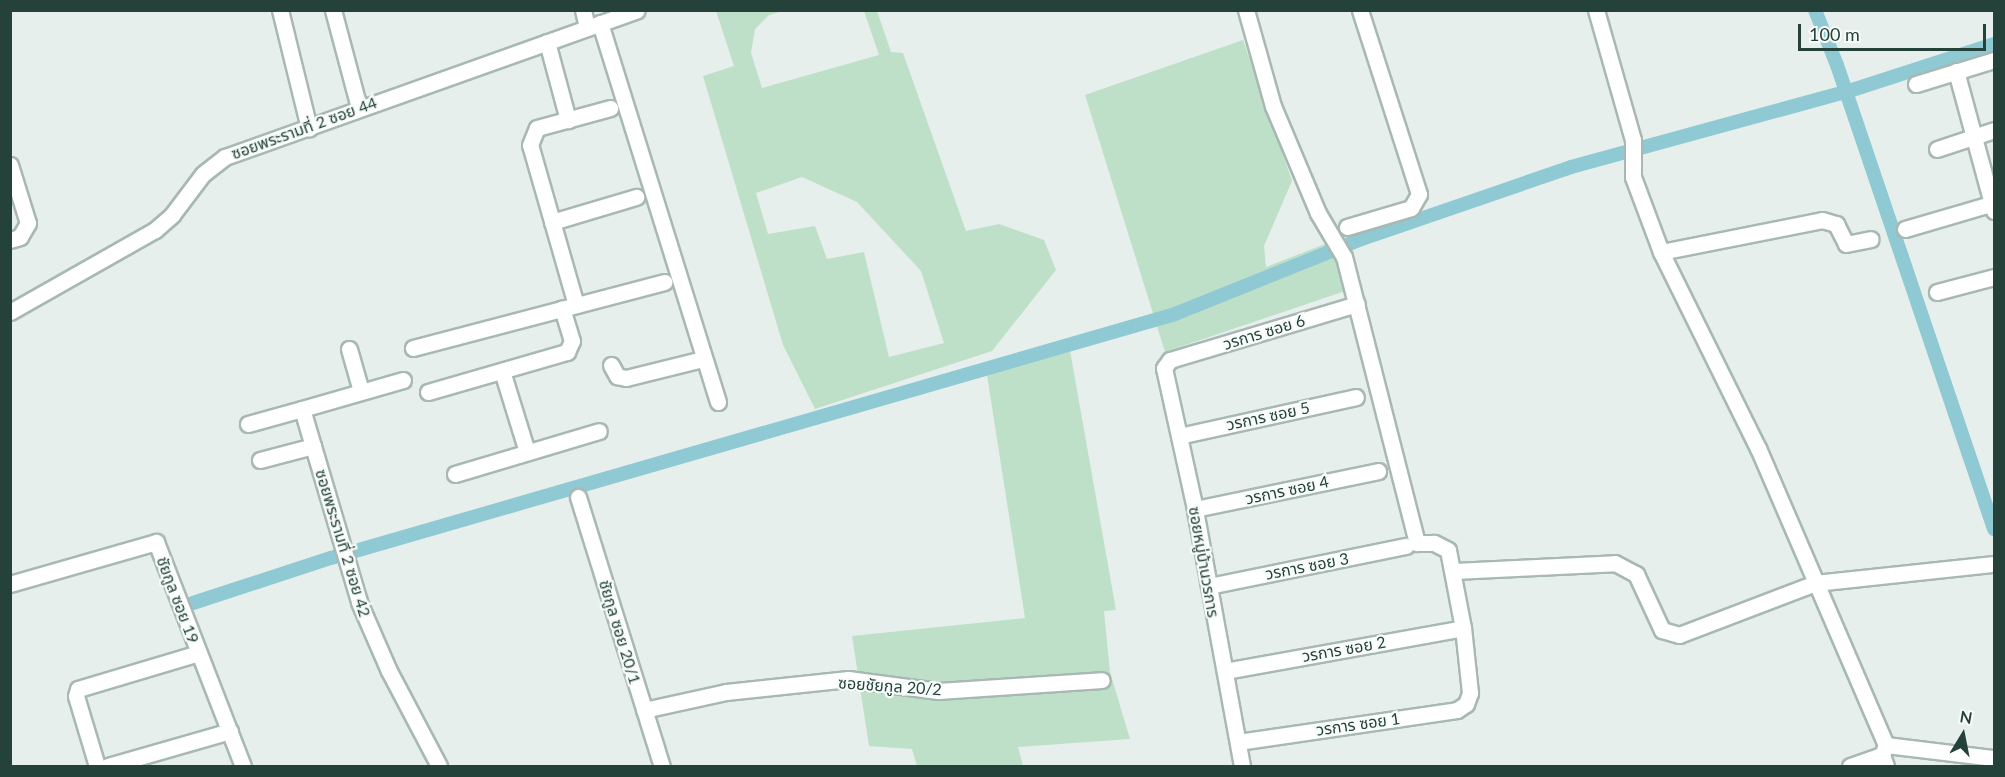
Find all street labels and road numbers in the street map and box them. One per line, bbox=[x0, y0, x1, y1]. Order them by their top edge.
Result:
street label: ซอยพระรามที่ 2 ซอย 44 bbox=[229, 93, 379, 163]
street label: วรการ ซอย 6 bbox=[1221, 310, 1307, 354]
street label: วรการ ซอย 5 bbox=[1225, 398, 1311, 434]
street label: ซอยพระรามที่ 2 ซอย 42 bbox=[311, 467, 375, 619]
street label: วรการ ซอย 4 bbox=[1244, 472, 1330, 508]
street label: ซอยหมู่บ้านวรการ bbox=[1185, 505, 1223, 619]
street label: วรการ ซอย 3 bbox=[1264, 549, 1350, 583]
street label: ชัยกูล ซอย 19 bbox=[153, 554, 203, 646]
street label: ชัยกูล ซอย 20/1 bbox=[595, 578, 645, 686]
street label: วรการ ซอย 2 bbox=[1301, 632, 1387, 666]
street label: ซอยชัยกูล 20/2 bbox=[838, 673, 942, 699]
street label: วรการ ซอย 1 bbox=[1315, 709, 1401, 739]

